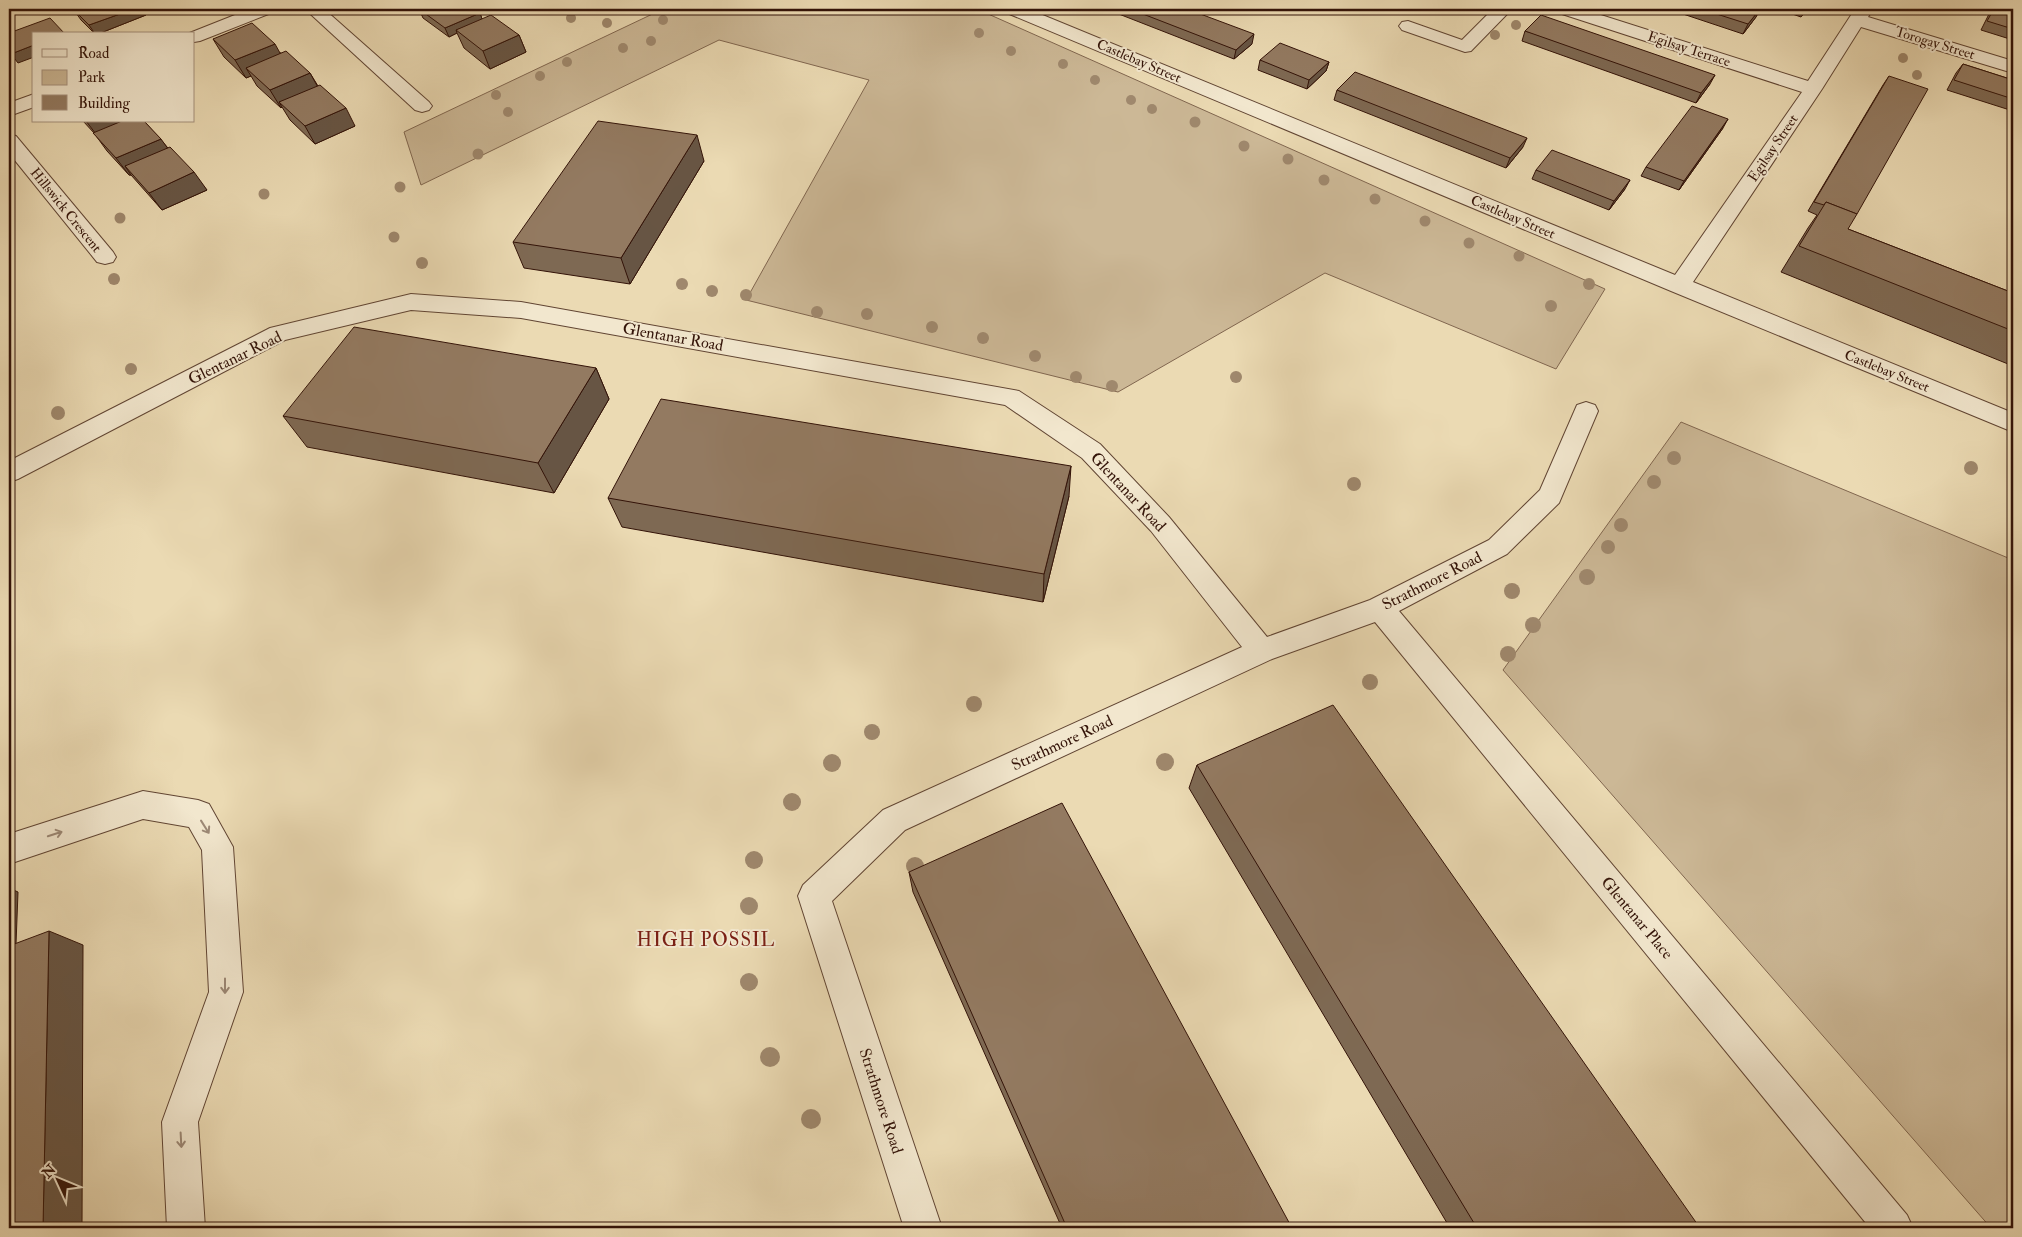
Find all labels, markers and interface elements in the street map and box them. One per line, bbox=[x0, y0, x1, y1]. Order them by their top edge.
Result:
street label: Torogay Street bbox=[1893, 23, 1977, 64]
street label: Egilsay Terrace bbox=[1645, 28, 1733, 71]
legend bbox=[32, 32, 195, 122]
street label: Castlebay Street bbox=[1094, 36, 1184, 88]
text: Road bbox=[78, 44, 110, 63]
text: Park bbox=[78, 68, 105, 87]
text: Building bbox=[78, 94, 130, 113]
street label: Egilsay Street bbox=[1744, 111, 1803, 185]
street label: Hillswick Crescent bbox=[27, 164, 106, 256]
street label: Castlebay Street bbox=[1468, 192, 1558, 244]
street label: Glentanar Road bbox=[621, 318, 725, 356]
street label: Glentanar Road bbox=[185, 327, 285, 389]
street label: Castlebay Street bbox=[1842, 346, 1932, 397]
street label: Glentanar Road bbox=[1086, 448, 1170, 536]
street label: Strathmore Road bbox=[1379, 547, 1486, 615]
street label: Strathmore Road bbox=[1008, 711, 1116, 775]
one-way arrow bbox=[201, 819, 211, 833]
one-way arrow bbox=[47, 828, 63, 838]
street label: Glentanar Place bbox=[1597, 873, 1677, 964]
district label: HIGH POSSIL bbox=[637, 928, 775, 952]
one-way arrow bbox=[220, 977, 230, 993]
street label: Strathmore Road bbox=[855, 1046, 907, 1156]
one-way arrow bbox=[176, 1132, 185, 1148]
north arrow bbox=[32, 1154, 82, 1204]
text: N bbox=[38, 1161, 60, 1182]

